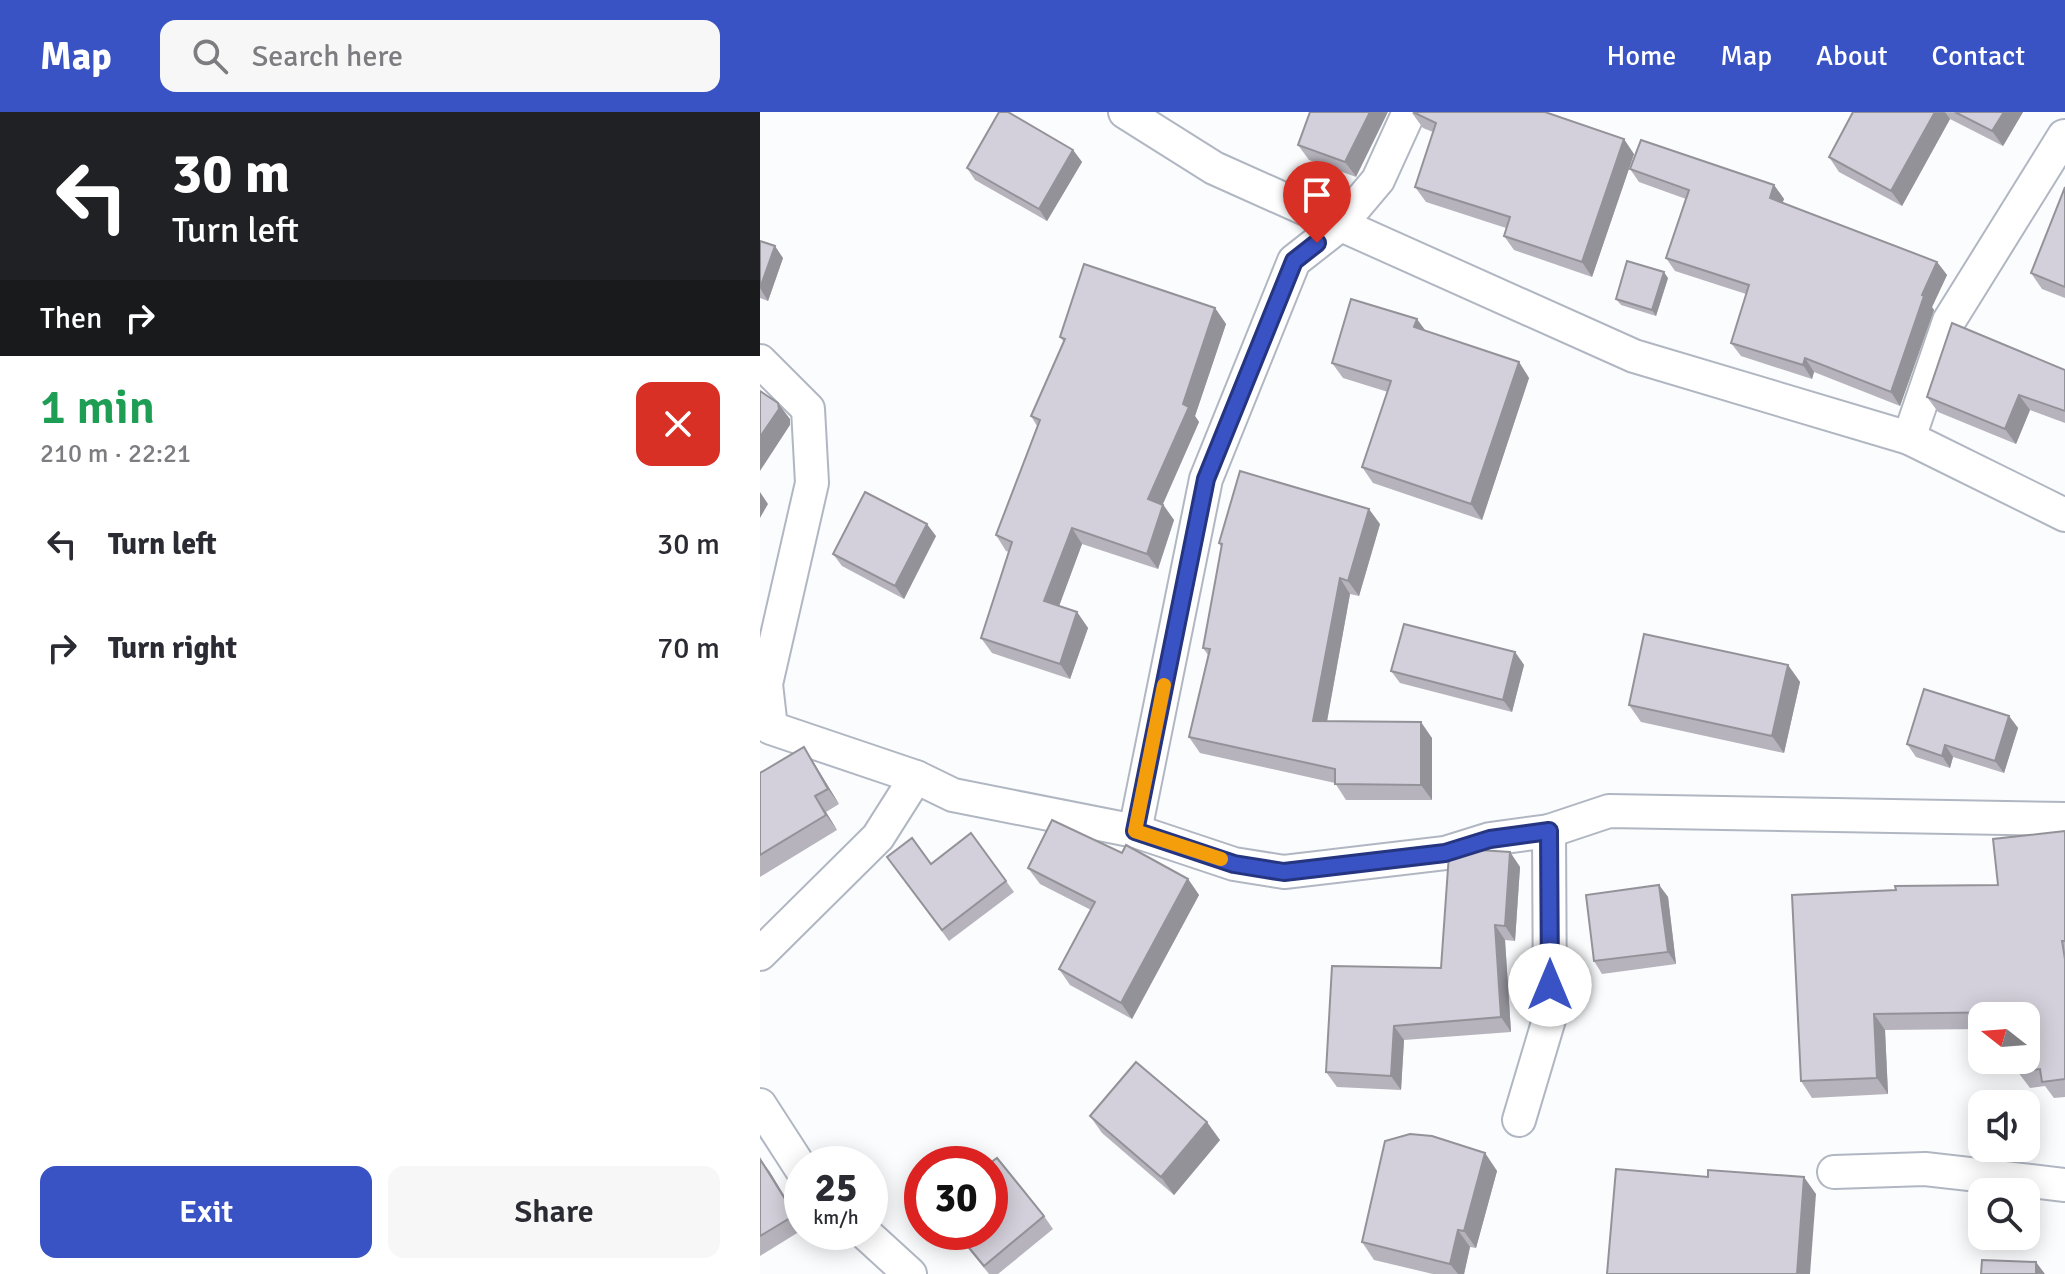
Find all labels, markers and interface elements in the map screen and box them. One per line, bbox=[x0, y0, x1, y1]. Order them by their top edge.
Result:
search box bbox=[160, 20, 720, 92]
text: Map bbox=[40, 33, 112, 80]
icon: search bbox=[188, 34, 232, 78]
text: Search here bbox=[252, 38, 403, 75]
text: Home bbox=[1607, 39, 1676, 73]
text: Map bbox=[1720, 39, 1772, 73]
text: About bbox=[1816, 39, 1888, 73]
text: Contact bbox=[1932, 39, 2025, 73]
text: 30 m bbox=[172, 139, 290, 208]
icon: left bbox=[40, 144, 144, 248]
pin bbox=[1283, 161, 1351, 243]
icon: arrive bbox=[1295, 173, 1339, 217]
text: Turn left bbox=[172, 208, 299, 253]
icon: right bbox=[118, 296, 162, 340]
text: Then bbox=[40, 300, 102, 337]
text: 1 min bbox=[40, 378, 155, 437]
button: close bbox=[636, 382, 720, 466]
text: 210 m · 22:21 bbox=[40, 438, 191, 470]
icon: left bbox=[40, 522, 84, 566]
text: Turn left bbox=[108, 526, 217, 563]
text: 30 m bbox=[657, 526, 720, 563]
icon: right bbox=[40, 626, 84, 670]
text: Turn right bbox=[108, 630, 237, 667]
text: 70 m bbox=[657, 630, 720, 667]
position arrow bbox=[1508, 943, 1592, 1027]
north arrow bbox=[1968, 1002, 2040, 1074]
map controls bbox=[1968, 1002, 2040, 1250]
button: sound bbox=[1968, 1090, 2040, 1162]
speed limit sign: 30 bbox=[904, 1146, 1008, 1250]
text: 25 bbox=[814, 1163, 858, 1213]
button: Exit bbox=[40, 1166, 372, 1258]
button: Share bbox=[388, 1166, 720, 1258]
button: search bbox=[1968, 1178, 2040, 1250]
text: km/h bbox=[813, 1205, 859, 1230]

